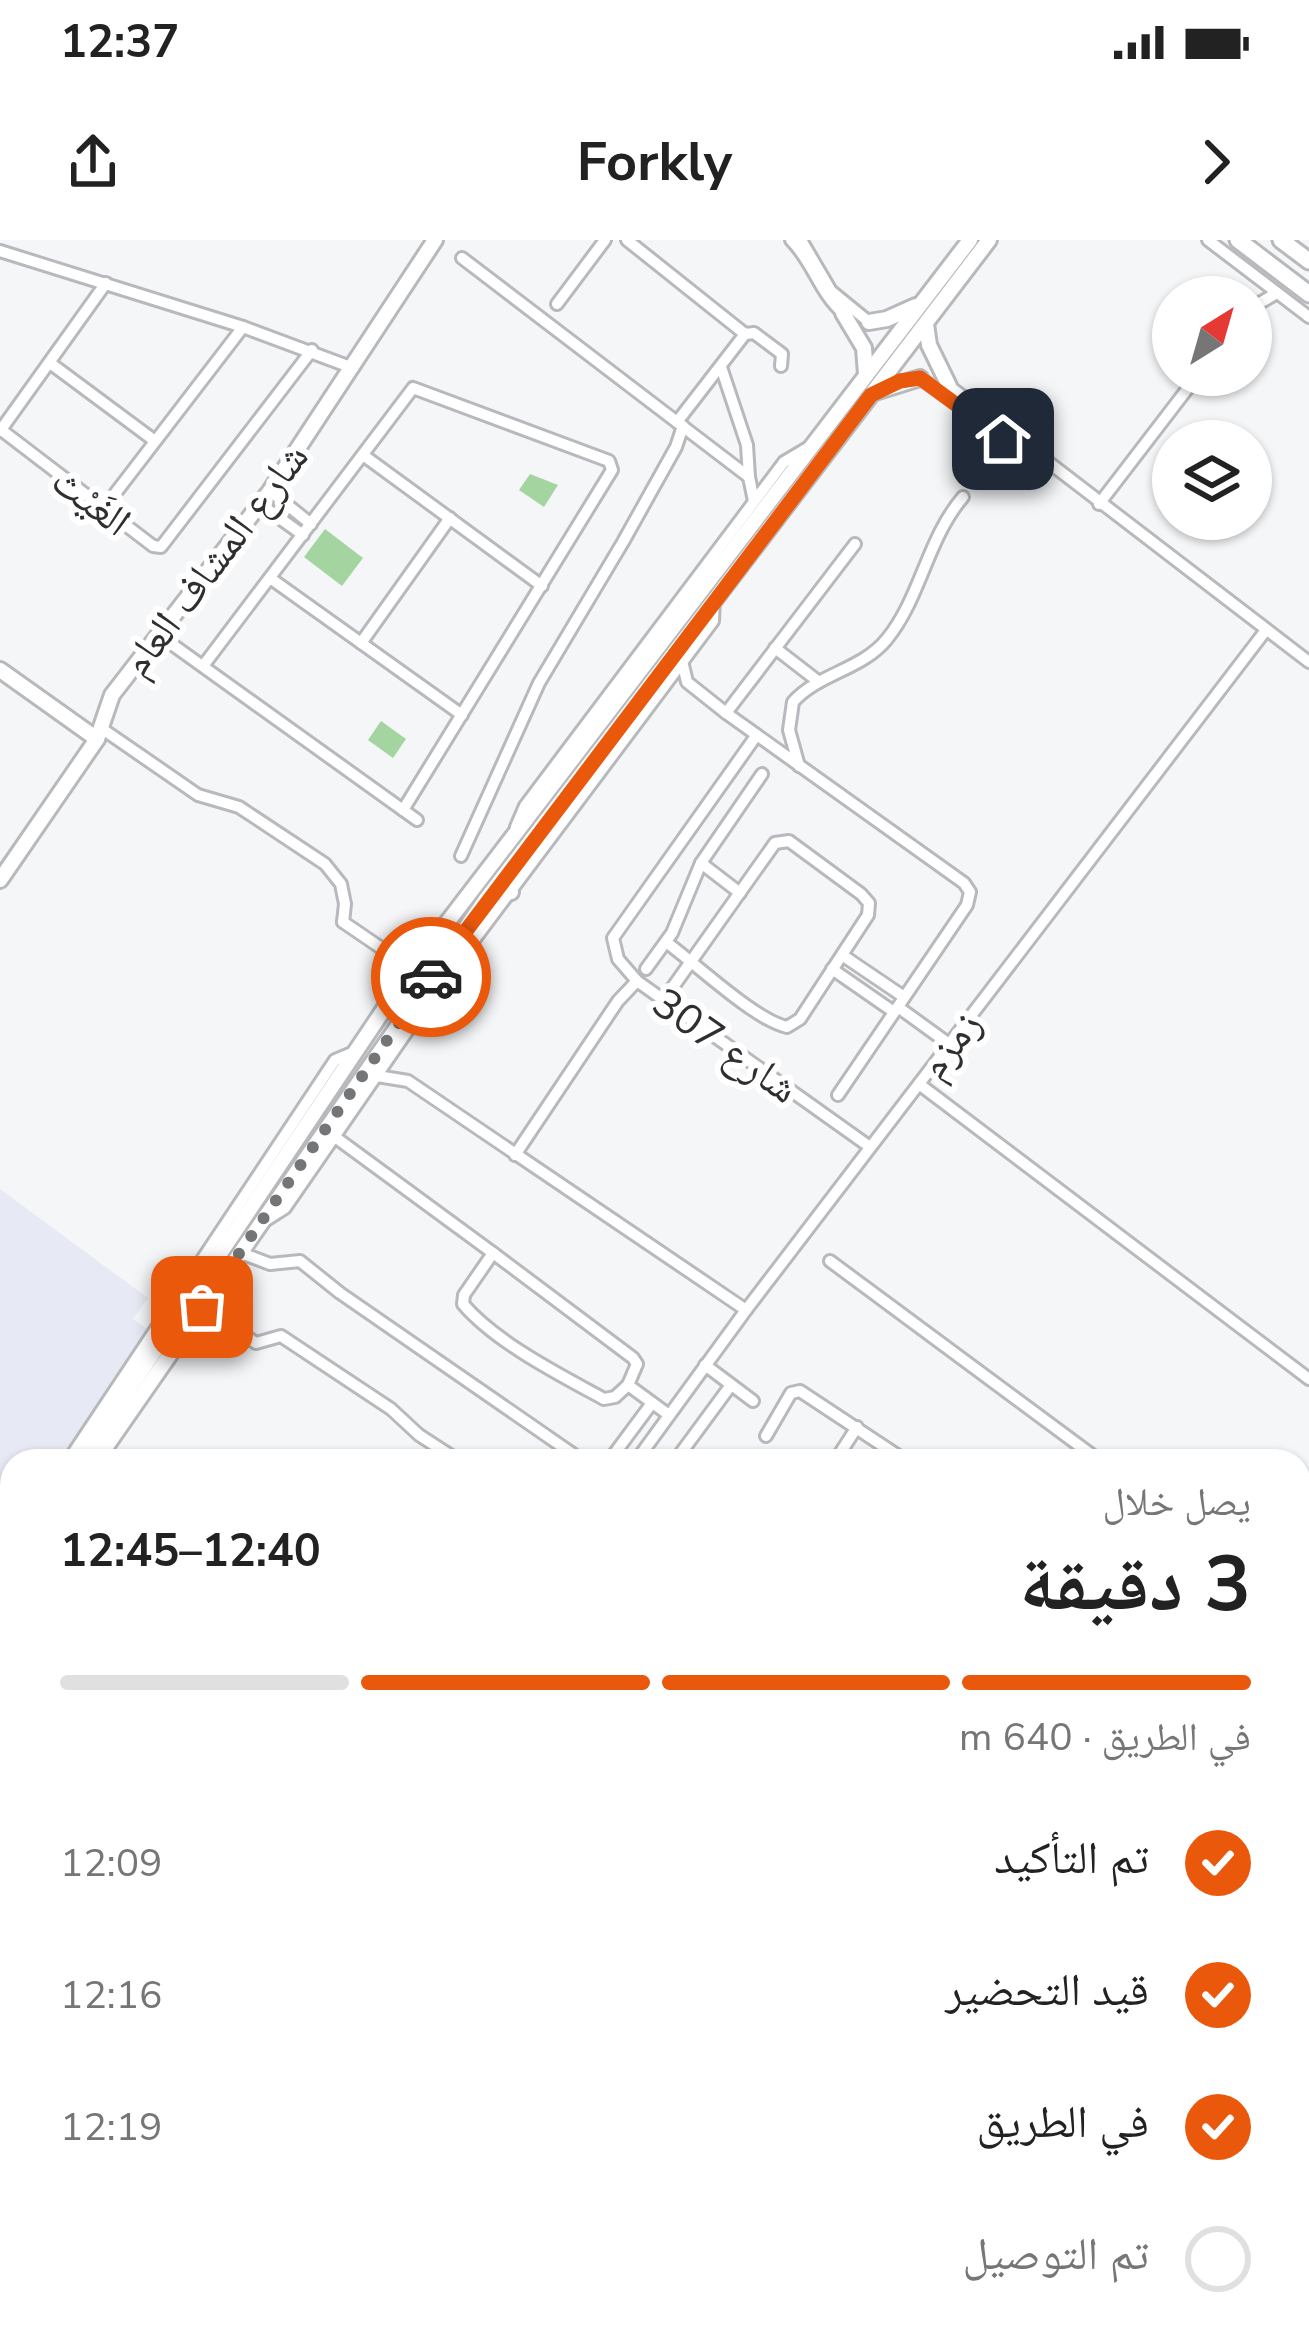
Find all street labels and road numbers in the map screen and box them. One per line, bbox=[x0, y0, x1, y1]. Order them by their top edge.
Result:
street label: شارع المشاف العام bbox=[108, 431, 322, 689]
street label: الغَيْث bbox=[40, 453, 142, 550]
street label: شارع 307 bbox=[641, 975, 810, 1117]
street label: زمزم bbox=[906, 999, 995, 1091]

